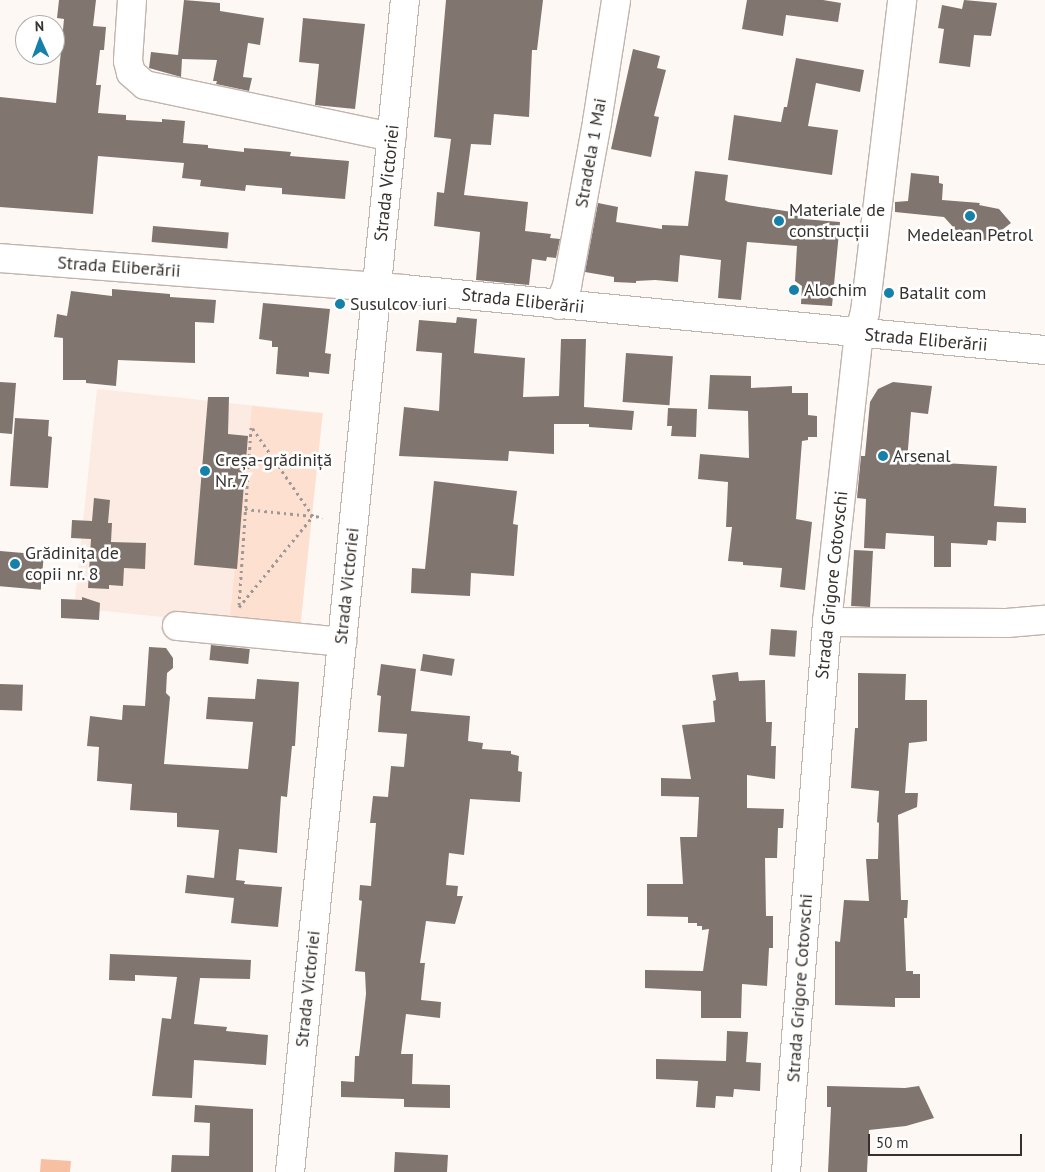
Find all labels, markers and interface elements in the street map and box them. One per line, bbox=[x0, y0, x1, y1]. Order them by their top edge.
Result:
north arrow bbox=[15, 15, 65, 65]
text: N bbox=[35, 17, 44, 35]
street label: Stradela 1 Mai bbox=[571, 96, 611, 210]
street label: Strada Victoriei bbox=[370, 123, 404, 243]
place label: Materiale de construcții bbox=[789, 200, 885, 242]
marker: Medelean Petrol bbox=[964, 210, 976, 222]
marker: Materiale de construcții bbox=[773, 215, 785, 227]
place label: Medelean Petrol bbox=[907, 224, 1033, 246]
street label: Strada Eliberării bbox=[57, 252, 181, 282]
place label: Alochim bbox=[804, 279, 867, 301]
place label: Batalit com bbox=[899, 282, 986, 304]
street label: Strada Eliberării bbox=[460, 284, 586, 318]
marker: Alochim bbox=[788, 284, 800, 296]
marker: Batalit com bbox=[883, 287, 895, 299]
place label: Susulcov iuri bbox=[350, 293, 448, 315]
marker: Susulcov iuri bbox=[334, 298, 346, 310]
street label: Strada Eliberării bbox=[864, 324, 988, 356]
place label: Arsenal bbox=[893, 445, 950, 467]
place label: Creșa-grădiniță Nr. 7 bbox=[215, 450, 332, 492]
marker: Arsenal bbox=[877, 450, 889, 462]
marker: Creșa-grădiniță Nr. 7 bbox=[199, 465, 211, 477]
street label: Strada Grigore Cotovschi bbox=[811, 490, 853, 680]
street label: Strada Victoriei bbox=[330, 526, 364, 646]
place label: Grădinița de copii nr. 8 bbox=[25, 543, 119, 586]
marker: Grădinița de copii nr. 8 bbox=[9, 558, 21, 570]
street label: Strada Grigore Cotovschi bbox=[783, 893, 817, 1083]
street label: Strada Victoriei bbox=[291, 929, 325, 1049]
scale bar bbox=[870, 1124, 1024, 1156]
text: 50 m bbox=[876, 1133, 909, 1152]

